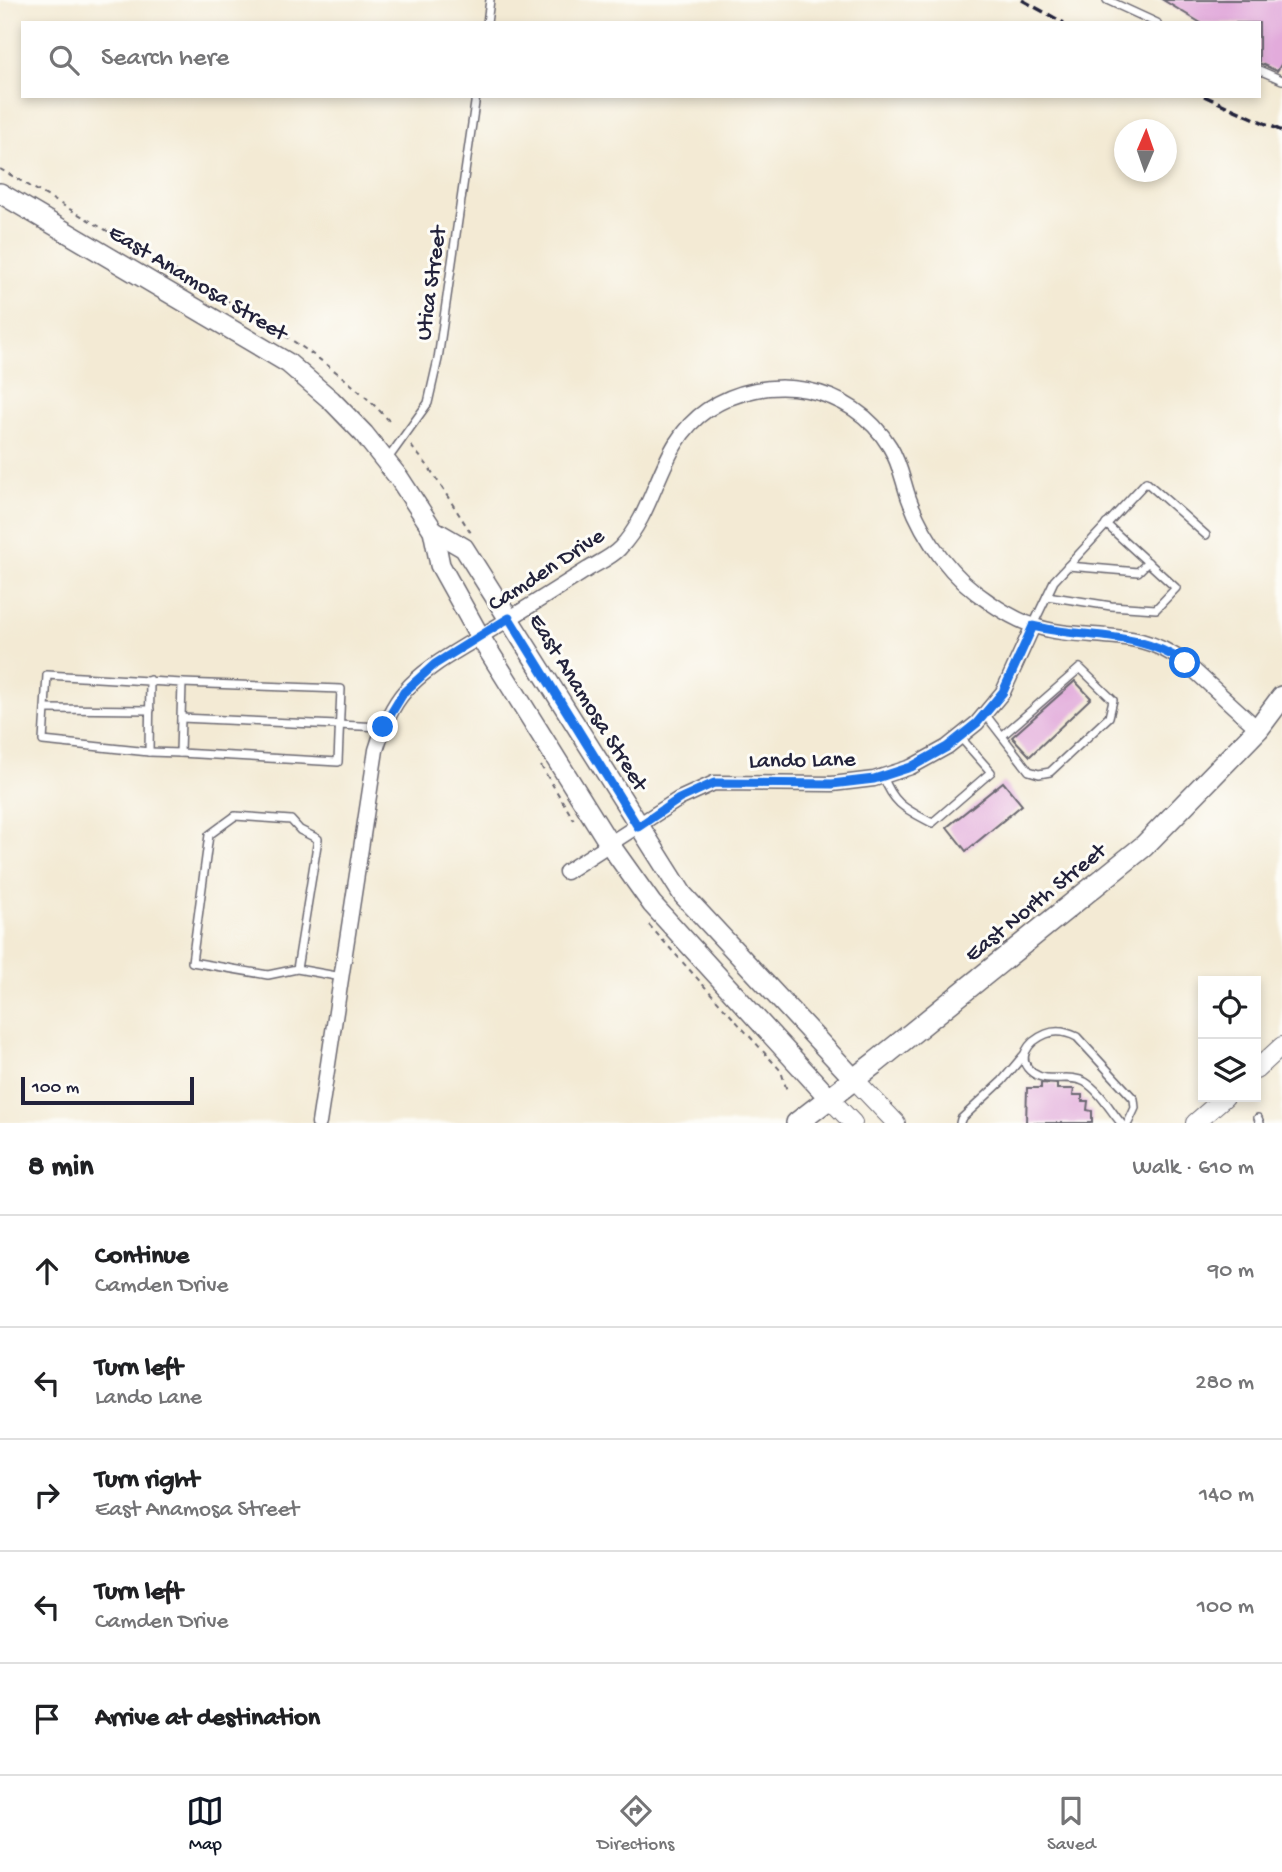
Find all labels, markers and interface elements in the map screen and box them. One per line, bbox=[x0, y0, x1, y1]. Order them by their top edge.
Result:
search box bbox=[21, 21, 1261, 98]
icon: search bbox=[45, 41, 83, 79]
text: Search here bbox=[101, 44, 229, 75]
north arrow bbox=[1114, 119, 1177, 182]
street label: East Anamosa Street bbox=[103, 220, 293, 349]
street label: Utica Street bbox=[411, 223, 454, 342]
street label: Camden Drive bbox=[484, 523, 611, 619]
street label: East Anamosa Street bbox=[522, 609, 653, 798]
route start bbox=[1169, 647, 1200, 678]
route end bbox=[367, 711, 398, 742]
street label: Lando Lane bbox=[748, 747, 857, 776]
street label: East North Street bbox=[960, 837, 1114, 969]
map controls bbox=[1198, 976, 1261, 1102]
button: locate bbox=[1198, 976, 1261, 1039]
button: layers bbox=[1198, 1039, 1261, 1102]
scale bar bbox=[21, 1074, 194, 1106]
text: 100 m bbox=[32, 1077, 79, 1100]
text: 8 min bbox=[28, 1151, 94, 1186]
text: Walk · 610 m bbox=[1132, 1155, 1254, 1182]
text: Continue bbox=[95, 1242, 189, 1273]
icon: ahead bbox=[28, 1252, 66, 1290]
text: 90 m bbox=[1208, 1258, 1254, 1285]
text: Camden Drive bbox=[95, 1273, 228, 1300]
text: Turn left bbox=[95, 1354, 183, 1385]
icon: left bbox=[28, 1364, 66, 1402]
text: 280 m bbox=[1195, 1370, 1254, 1397]
text: Lando Lane bbox=[95, 1385, 202, 1412]
text: Turn right bbox=[95, 1466, 199, 1497]
icon: right bbox=[28, 1476, 66, 1514]
text: 140 m bbox=[1199, 1482, 1254, 1509]
text: East Anamosa Street bbox=[95, 1497, 299, 1524]
text: Turn left bbox=[95, 1578, 183, 1609]
icon: left bbox=[28, 1588, 66, 1626]
text: 100 m bbox=[1197, 1594, 1254, 1621]
text: Camden Drive bbox=[95, 1609, 228, 1636]
icon: arrive bbox=[28, 1700, 66, 1738]
text: Arrive at destination bbox=[95, 1704, 320, 1735]
tab: Map bbox=[186, 1792, 224, 1857]
tab: Directions bbox=[597, 1792, 674, 1857]
tab: Saved bbox=[1047, 1792, 1096, 1857]

